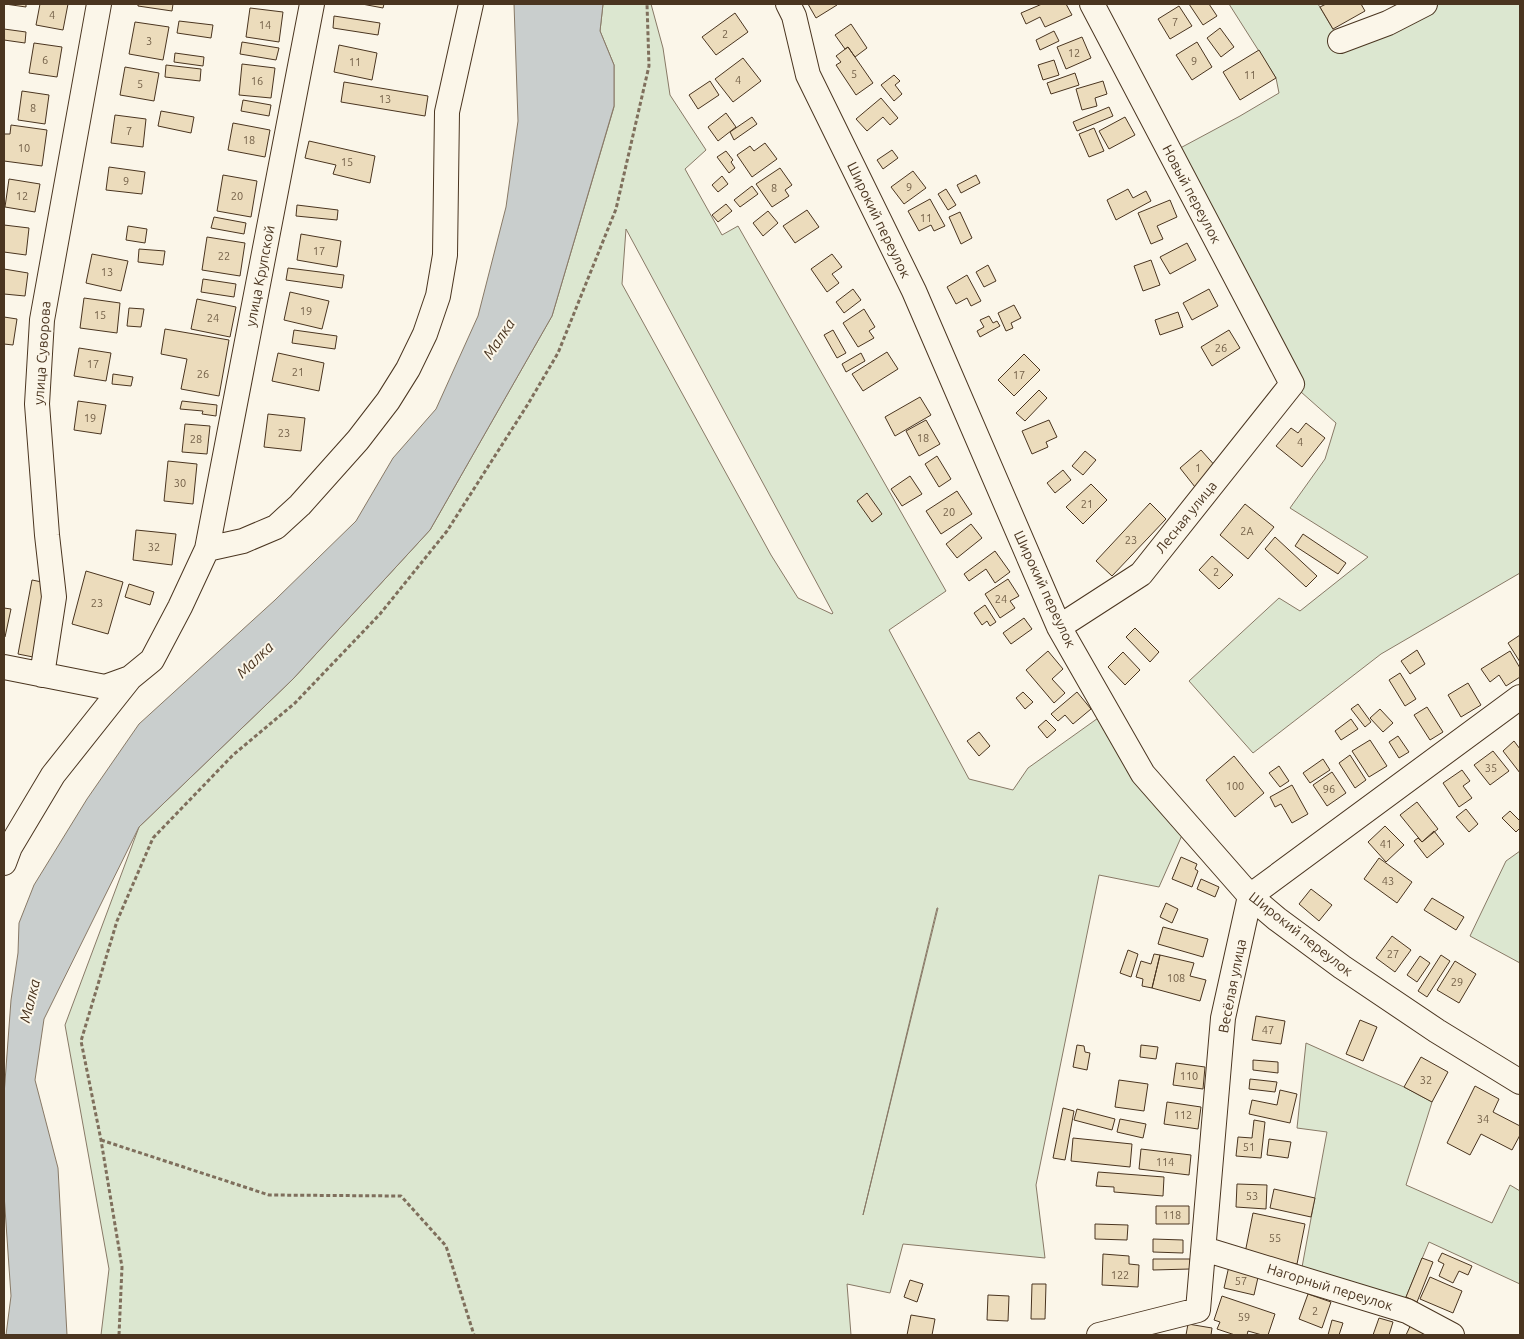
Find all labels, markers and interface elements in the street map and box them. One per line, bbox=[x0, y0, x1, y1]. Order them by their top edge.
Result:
house number: 4 bbox=[49, 9, 55, 21]
house number: 7 bbox=[1172, 16, 1178, 28]
house number: 14 bbox=[259, 19, 271, 31]
house number: 2 bbox=[722, 28, 728, 40]
house number: 3 bbox=[146, 35, 152, 47]
house number: 12 bbox=[1068, 47, 1080, 59]
house number: 6 bbox=[42, 54, 48, 66]
house number: 9 bbox=[1191, 55, 1197, 67]
house number: 11 bbox=[349, 56, 361, 68]
house number: 5 bbox=[851, 68, 857, 80]
house number: 11 bbox=[1244, 69, 1256, 81]
house number: 4 bbox=[735, 74, 741, 86]
house number: 16 bbox=[251, 75, 263, 87]
house number: 5 bbox=[137, 78, 143, 90]
house number: 13 bbox=[379, 93, 391, 105]
house number: 8 bbox=[30, 102, 36, 114]
house number: 7 bbox=[126, 125, 132, 137]
house number: 18 bbox=[243, 134, 255, 146]
house number: 10 bbox=[18, 142, 30, 154]
street label: Новый переулок bbox=[1159, 142, 1225, 246]
house number: 15 bbox=[341, 156, 353, 168]
street label: Широкий переулок bbox=[844, 159, 914, 281]
house number: 9 bbox=[123, 175, 129, 187]
house number: 9 bbox=[906, 181, 912, 193]
house number: 8 bbox=[771, 182, 777, 194]
house number: 12 bbox=[16, 190, 28, 202]
house number: 20 bbox=[231, 190, 243, 202]
house number: 11 bbox=[920, 212, 932, 224]
street label: улица Крупской bbox=[242, 224, 278, 328]
house number: 17 bbox=[313, 245, 325, 257]
house number: 22 bbox=[218, 250, 230, 262]
house number: 13 bbox=[101, 266, 113, 278]
street label: улица Суворова bbox=[30, 301, 54, 405]
house number: 19 bbox=[300, 305, 312, 317]
house number: 15 bbox=[94, 309, 106, 321]
house number: 24 bbox=[207, 312, 219, 324]
water label: Малка bbox=[479, 316, 518, 362]
house number: 26 bbox=[1215, 342, 1227, 354]
house number: 17 bbox=[87, 358, 99, 370]
house number: 21 bbox=[292, 366, 304, 378]
house number: 26 bbox=[197, 368, 209, 380]
house number: 17 bbox=[1013, 369, 1025, 381]
house number: 19 bbox=[84, 412, 96, 424]
house number: 23 bbox=[278, 427, 290, 439]
house number: 18 bbox=[917, 432, 929, 444]
house number: 28 bbox=[190, 433, 202, 445]
house number: 4 bbox=[1297, 436, 1303, 448]
house number: 1 bbox=[1195, 462, 1201, 474]
house number: 30 bbox=[174, 477, 186, 489]
street label: Лесная улица bbox=[1152, 478, 1220, 556]
house number: 21 bbox=[1081, 498, 1093, 510]
house number: 20 bbox=[943, 506, 955, 518]
house number: 2А bbox=[1240, 525, 1255, 537]
street label: Широкий переулок bbox=[1011, 528, 1079, 650]
house number: 23 bbox=[1125, 534, 1137, 546]
house number: 32 bbox=[148, 541, 160, 553]
house number: 2 bbox=[1213, 566, 1219, 578]
house number: 24 bbox=[995, 593, 1007, 605]
house number: 23 bbox=[91, 597, 103, 609]
water label: Малка bbox=[233, 638, 277, 681]
house number: 35 bbox=[1485, 762, 1497, 774]
house number: 100 bbox=[1226, 780, 1244, 792]
house number: 96 bbox=[1323, 783, 1335, 795]
house number: 41 bbox=[1380, 838, 1392, 850]
house number: 43 bbox=[1382, 875, 1394, 887]
street label: Широкий переулок bbox=[1246, 889, 1356, 979]
street label: Весёлая улица bbox=[1215, 938, 1249, 1034]
house number: 27 bbox=[1387, 948, 1399, 960]
house number: 108 bbox=[1167, 972, 1185, 984]
house number: 29 bbox=[1451, 976, 1463, 988]
water label: Малка bbox=[16, 977, 43, 1025]
house number: 47 bbox=[1262, 1024, 1274, 1036]
house number: 110 bbox=[1180, 1070, 1198, 1082]
house number: 32 bbox=[1420, 1074, 1432, 1086]
house number: 112 bbox=[1174, 1109, 1192, 1121]
house number: 34 bbox=[1477, 1113, 1489, 1125]
house number: 51 bbox=[1243, 1141, 1255, 1153]
house number: 114 bbox=[1156, 1156, 1174, 1168]
house number: 53 bbox=[1246, 1190, 1258, 1202]
house number: 118 bbox=[1163, 1209, 1181, 1221]
house number: 55 bbox=[1269, 1232, 1281, 1244]
street label: Нагорный переулок bbox=[1265, 1260, 1395, 1314]
house number: 122 bbox=[1111, 1269, 1129, 1281]
house number: 57 bbox=[1235, 1275, 1247, 1287]
house number: 2 bbox=[1312, 1305, 1318, 1317]
house number: 59 bbox=[1238, 1311, 1250, 1323]

